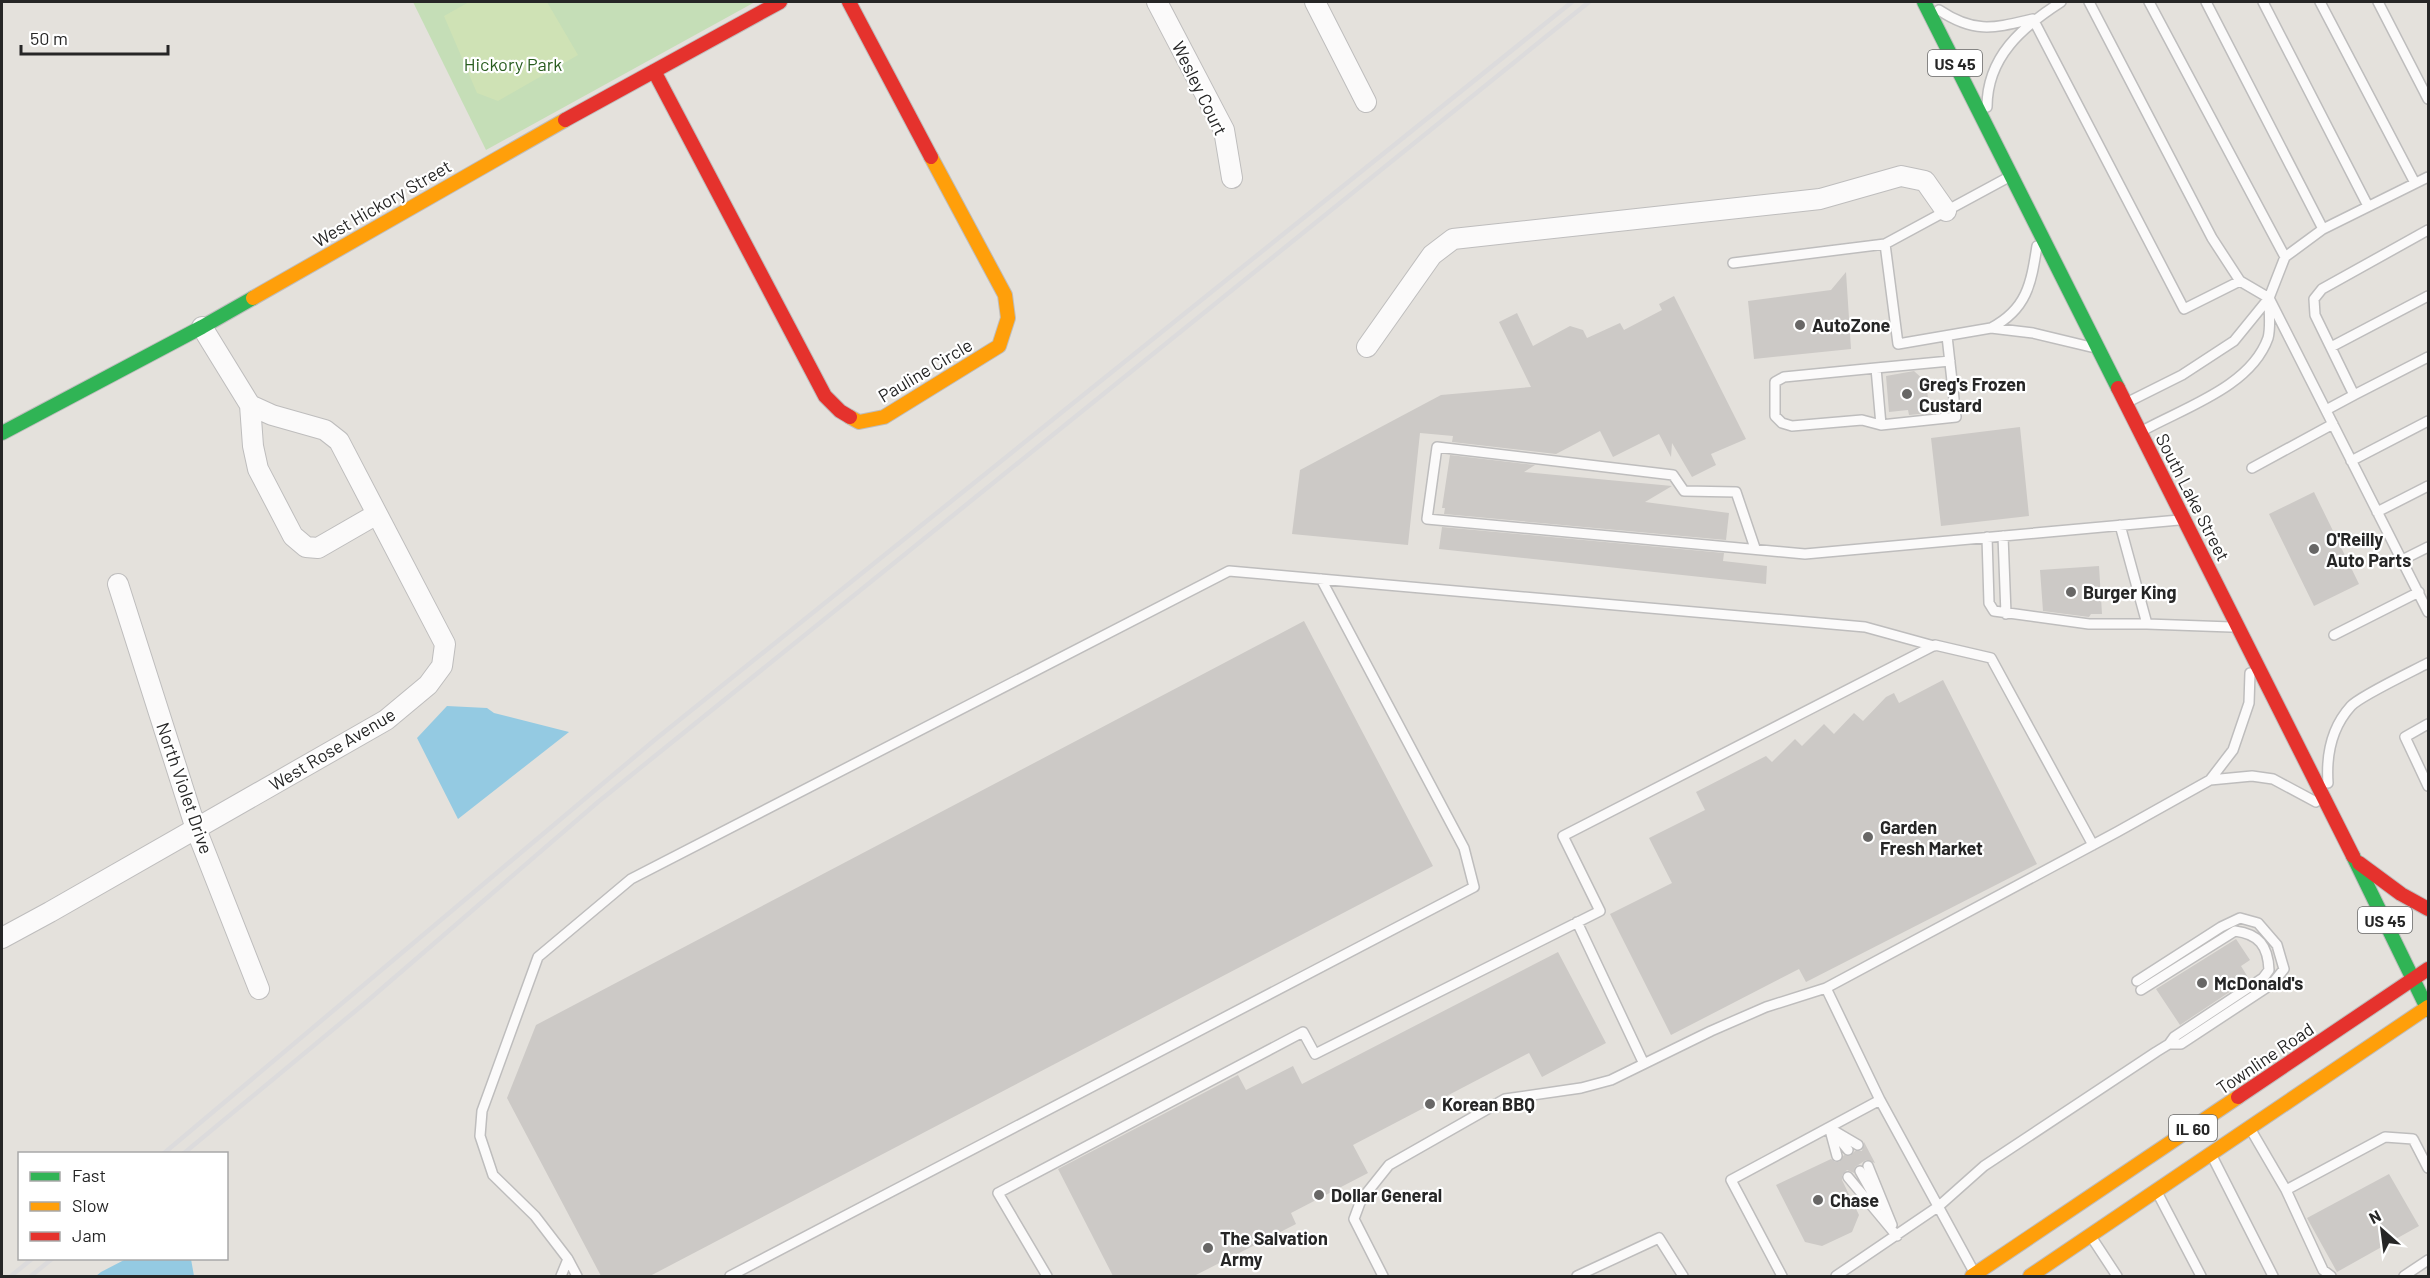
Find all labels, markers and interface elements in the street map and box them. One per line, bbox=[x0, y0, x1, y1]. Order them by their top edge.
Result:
scale bar bbox=[21, 18, 168, 56]
text: 50 m bbox=[30, 27, 68, 49]
street label: Wesley Court bbox=[1168, 37, 1232, 139]
road number: US 45 bbox=[1928, 50, 1982, 76]
park label: Hickory Park bbox=[464, 53, 562, 75]
street label: West Hickory Street bbox=[309, 155, 455, 251]
place label: AutoZone bbox=[1812, 314, 1890, 336]
marker: AutoZone bbox=[1793, 318, 1807, 332]
street label: Pauline Circle bbox=[874, 333, 976, 407]
place label: Greg's Frozen Custard bbox=[1919, 373, 2026, 416]
marker: Greg's Frozen Custard bbox=[1900, 387, 1914, 401]
street label: South Lake Street bbox=[2151, 430, 2235, 564]
place label: O'Reilly Auto Parts bbox=[2326, 528, 2411, 571]
marker: O'Reilly Auto Parts bbox=[2307, 542, 2321, 556]
place label: Burger King bbox=[2083, 581, 2176, 603]
marker: Burger King bbox=[2064, 585, 2078, 599]
street label: West Rose Avenue bbox=[265, 703, 399, 795]
street label: North Violet Drive bbox=[152, 719, 218, 857]
place label: Garden Fresh Market bbox=[1880, 816, 1983, 859]
marker: Garden Fresh Market bbox=[1861, 830, 1875, 844]
road number: US 45 bbox=[2358, 907, 2412, 933]
place label: McDonald's bbox=[2214, 972, 2303, 994]
marker: McDonald's bbox=[2195, 976, 2209, 990]
street label: Townline Road bbox=[2212, 1017, 2318, 1099]
place label: Korean BBQ bbox=[1442, 1093, 1535, 1115]
marker: Korean BBQ bbox=[1423, 1097, 1437, 1111]
road number: IL 60 bbox=[2169, 1115, 2217, 1141]
legend bbox=[18, 1152, 228, 1260]
text: Fast bbox=[72, 1164, 106, 1186]
place label: Dollar General bbox=[1331, 1184, 1442, 1206]
marker: Dollar General bbox=[1312, 1188, 1326, 1202]
place label: Chase bbox=[1830, 1189, 1879, 1211]
marker: Chase bbox=[1811, 1193, 1825, 1207]
text: Slow bbox=[72, 1194, 109, 1216]
north arrow bbox=[2352, 1200, 2412, 1260]
text: N bbox=[2366, 1205, 2384, 1227]
text: Jam bbox=[72, 1224, 106, 1246]
place label: The Salvation Army bbox=[1220, 1227, 1328, 1270]
marker: The Salvation Army bbox=[1201, 1241, 1215, 1255]

